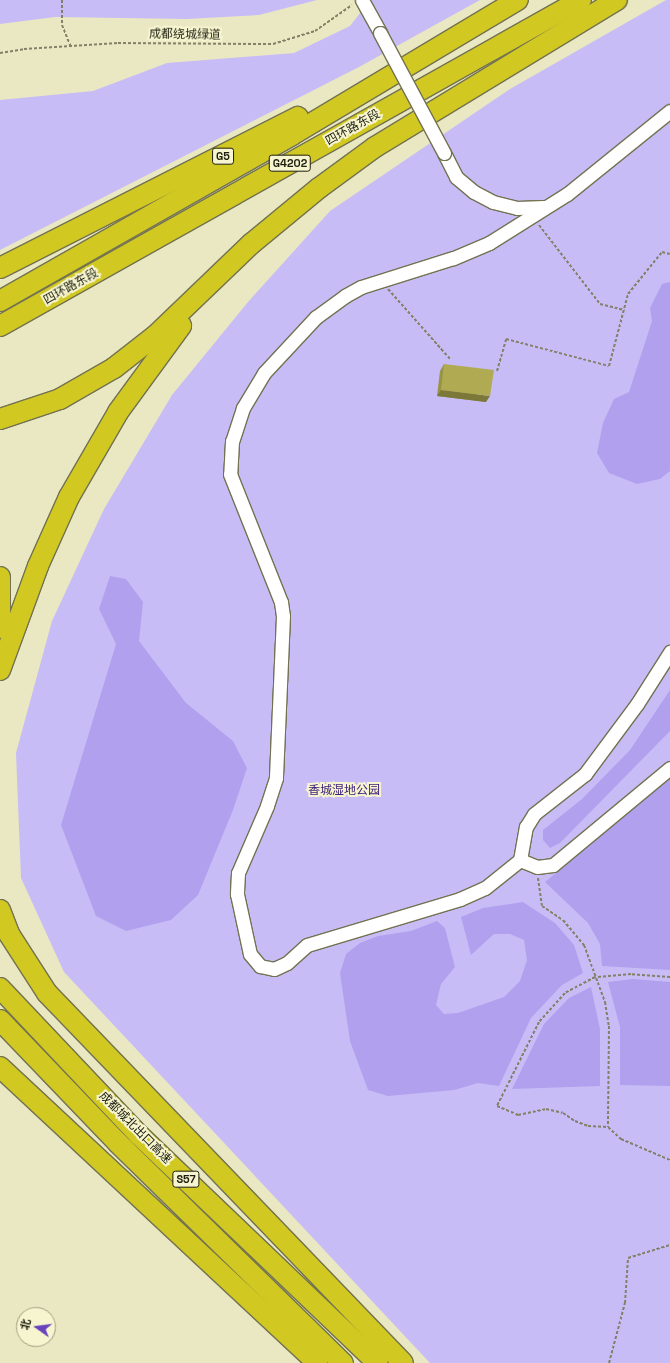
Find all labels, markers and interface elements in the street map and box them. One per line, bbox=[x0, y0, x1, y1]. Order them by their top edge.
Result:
street label: 成都绕城绿道 bbox=[149, 27, 221, 43]
street label: 四环路东段 bbox=[323, 107, 383, 149]
road number: G5 bbox=[212, 147, 234, 165]
road number: G4202 bbox=[268, 154, 312, 172]
street label: 四环路东段 bbox=[41, 266, 101, 308]
park label: 香城湿地公园 bbox=[308, 784, 380, 798]
street label: 成都城北出口高速 bbox=[96, 1089, 174, 1167]
road number: S57 bbox=[172, 1170, 200, 1188]
north arrow bbox=[16, 1307, 56, 1347]
text: 北 bbox=[17, 1317, 33, 1331]

